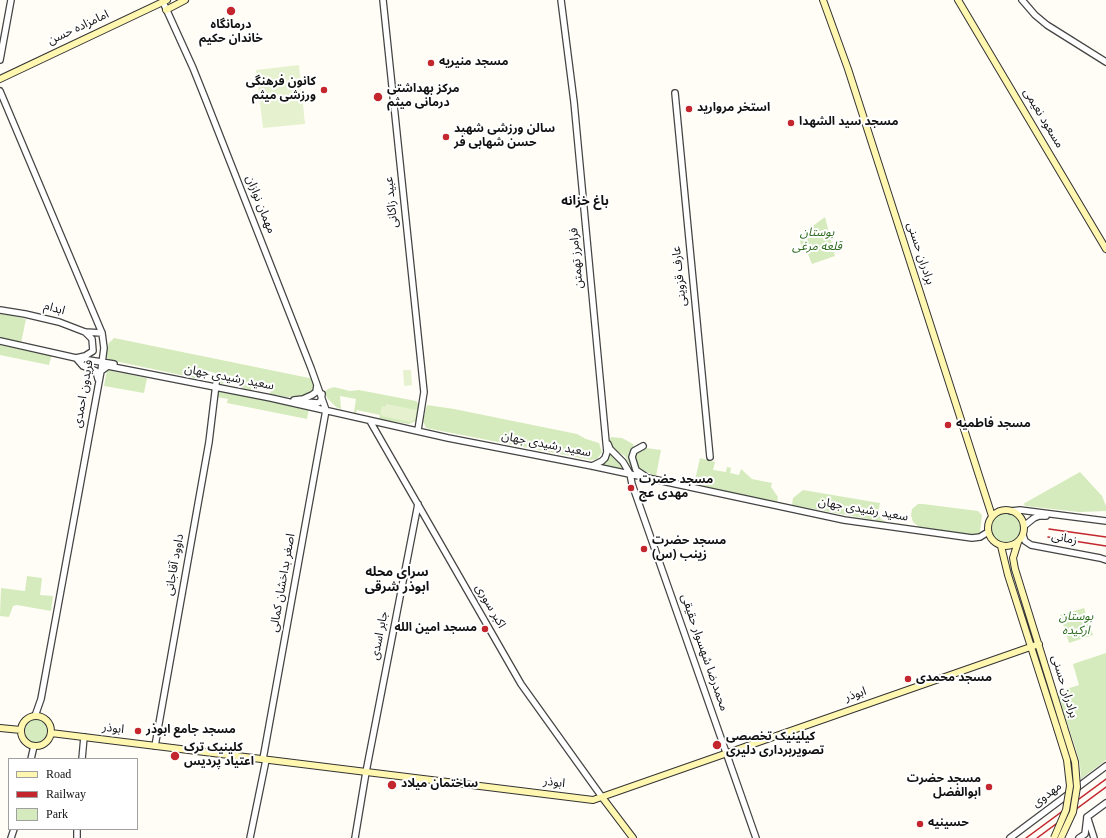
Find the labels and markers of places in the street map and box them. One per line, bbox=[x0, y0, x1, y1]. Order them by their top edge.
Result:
marker: درمانگاه خاندان حکیم bbox=[225, 5, 237, 17]
place label: درمانگاه خاندان حکیم bbox=[199, 19, 263, 47]
place label: مسجد منیریه bbox=[439, 56, 509, 70]
marker: مسجد منیریه bbox=[426, 58, 436, 68]
place label: کانون فرهنگی ورزشی میثم bbox=[246, 76, 316, 104]
place label: مرکز بهداشتی درمانی میثم bbox=[387, 83, 460, 111]
marker: کانون فرهنگی ورزشی میثم bbox=[319, 85, 329, 95]
marker: مرکز بهداشتی درمانی میثم bbox=[372, 91, 384, 103]
place label: استخر مروارید bbox=[697, 102, 770, 116]
marker: استخر مروارید bbox=[684, 104, 694, 114]
place label: مسجد سید الشهدا bbox=[799, 116, 898, 130]
marker: مسجد سید الشهدا bbox=[786, 118, 796, 128]
place label: سالن ورزشی شهید حسن شهابی فر bbox=[454, 123, 555, 151]
marker: سالن ورزشی شهید حسن شهابی فر bbox=[441, 132, 451, 142]
place label: مسجد فاطمیه bbox=[956, 418, 1031, 432]
marker: مسجد فاطمیه bbox=[943, 420, 953, 430]
place label: مسجد حضرت مهدی عج bbox=[639, 474, 713, 502]
marker: مسجد حضرت مهدی عج bbox=[626, 483, 636, 493]
place label: مسجد حضرت زینب (س) bbox=[652, 535, 726, 563]
marker: مسجد حضرت زینب (س) bbox=[639, 544, 649, 554]
place label: مسجد امین الله bbox=[394, 622, 477, 636]
marker: مسجد امین الله bbox=[480, 624, 490, 634]
place label: مسجد محمدی bbox=[916, 672, 992, 686]
marker: مسجد محمدی bbox=[903, 674, 913, 684]
place label: مسجد جامع ابوذر bbox=[146, 724, 236, 738]
marker: مسجد جامع ابوذر bbox=[133, 726, 143, 736]
place label: کیلینیک تخصصی تصویربرداری دلیری bbox=[726, 731, 824, 759]
marker: کیلینیک تخصصی تصویربرداری دلیری bbox=[711, 739, 723, 751]
place label: کلینیک ترک اعتیاد پردیس bbox=[184, 742, 254, 770]
marker: کلینیک ترک اعتیاد پردیس bbox=[169, 750, 181, 762]
place label: مسجد حضرت ابوالفضل bbox=[907, 773, 981, 801]
place label: ساختمان میلاد bbox=[401, 778, 478, 792]
marker: ساختمان میلاد bbox=[386, 779, 398, 791]
marker: مسجد حضرت ابوالفضل bbox=[984, 782, 994, 792]
place label: حسینیه bbox=[928, 817, 969, 831]
marker: حسینیه bbox=[915, 819, 925, 829]

